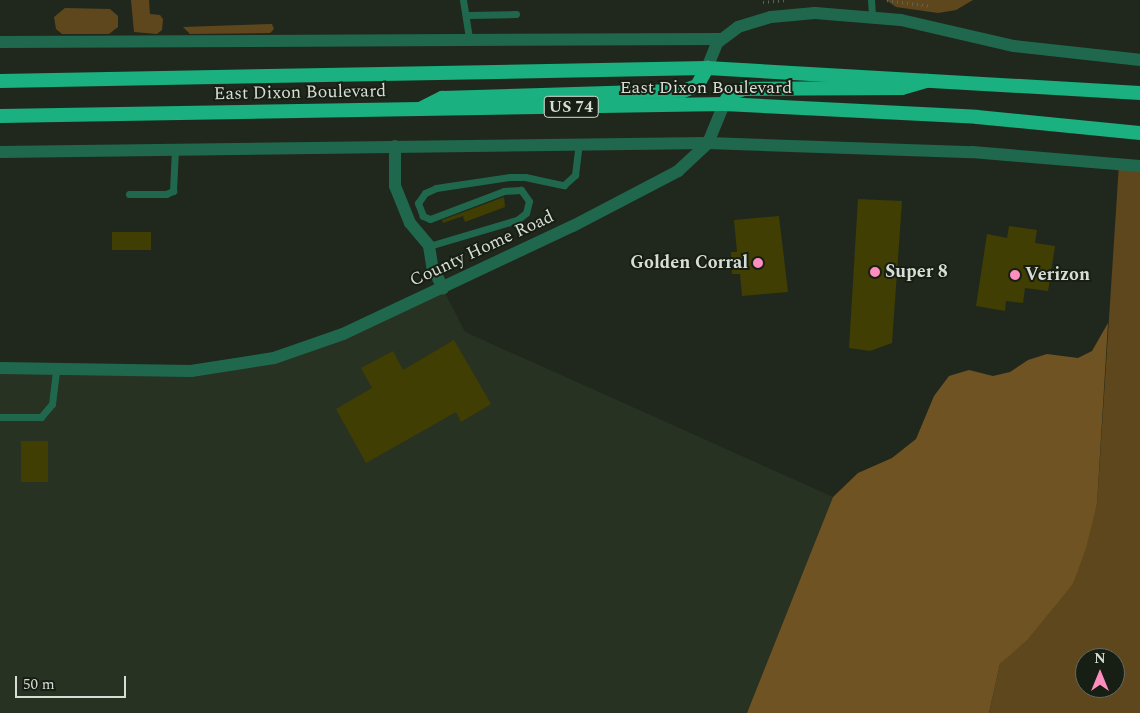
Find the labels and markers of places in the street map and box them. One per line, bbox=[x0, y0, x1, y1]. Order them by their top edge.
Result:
place label: Golden Corral bbox=[630, 252, 748, 274]
marker: Golden Corral bbox=[752, 257, 764, 269]
place label: Super 8 bbox=[885, 261, 948, 283]
place label: Verizon bbox=[1025, 264, 1090, 286]
marker: Super 8 bbox=[869, 266, 881, 278]
marker: Verizon bbox=[1009, 269, 1021, 281]

